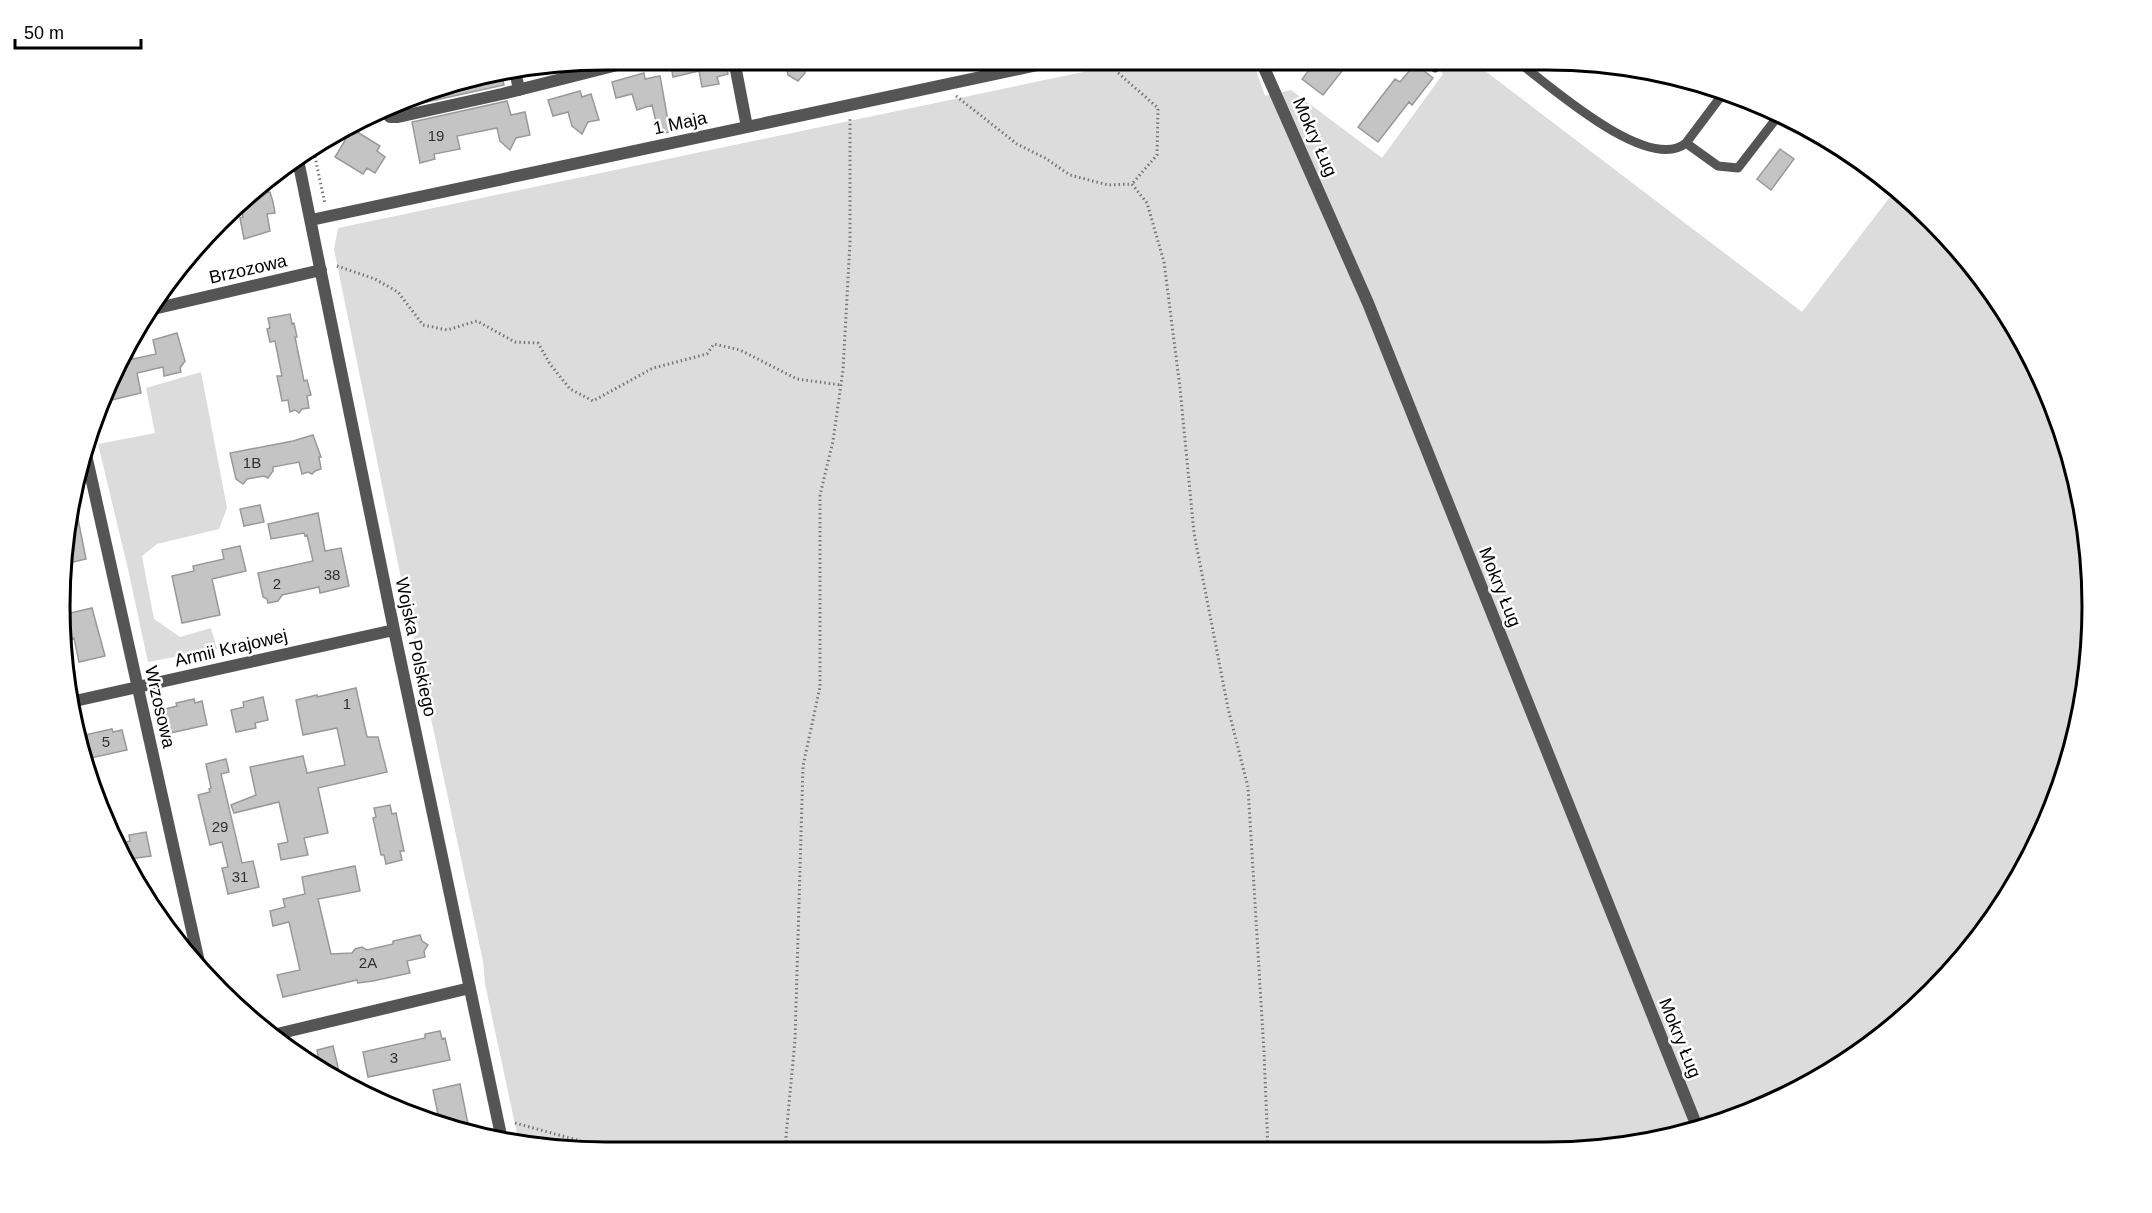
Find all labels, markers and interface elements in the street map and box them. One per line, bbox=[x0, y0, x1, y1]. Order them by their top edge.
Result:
scale bar bbox=[15, 12, 141, 50]
text: 50 m bbox=[24, 23, 64, 43]
street label: Mokry Ług bbox=[1289, 95, 1341, 179]
street label: 1 Maja bbox=[651, 107, 709, 138]
house number: 19 bbox=[428, 127, 444, 144]
street label: Brzozowa bbox=[207, 250, 290, 288]
house number: 1B bbox=[243, 454, 261, 471]
street label: Mokry Ług bbox=[1475, 544, 1525, 630]
house number: 38 bbox=[324, 566, 340, 583]
house number: 2 bbox=[273, 575, 281, 592]
street label: Wojska Polskiego bbox=[391, 576, 441, 718]
street label: Armii Krajowej bbox=[173, 625, 289, 671]
street label: Wrzosowa bbox=[141, 664, 179, 751]
house number: 1 bbox=[343, 695, 351, 712]
house number: 5 bbox=[102, 733, 110, 750]
house number: 29 bbox=[212, 818, 228, 835]
house number: 31 bbox=[232, 868, 248, 885]
house number: 2A bbox=[359, 954, 377, 971]
street label: Mokry Ług bbox=[1655, 995, 1705, 1081]
house number: 3 bbox=[390, 1049, 398, 1066]

